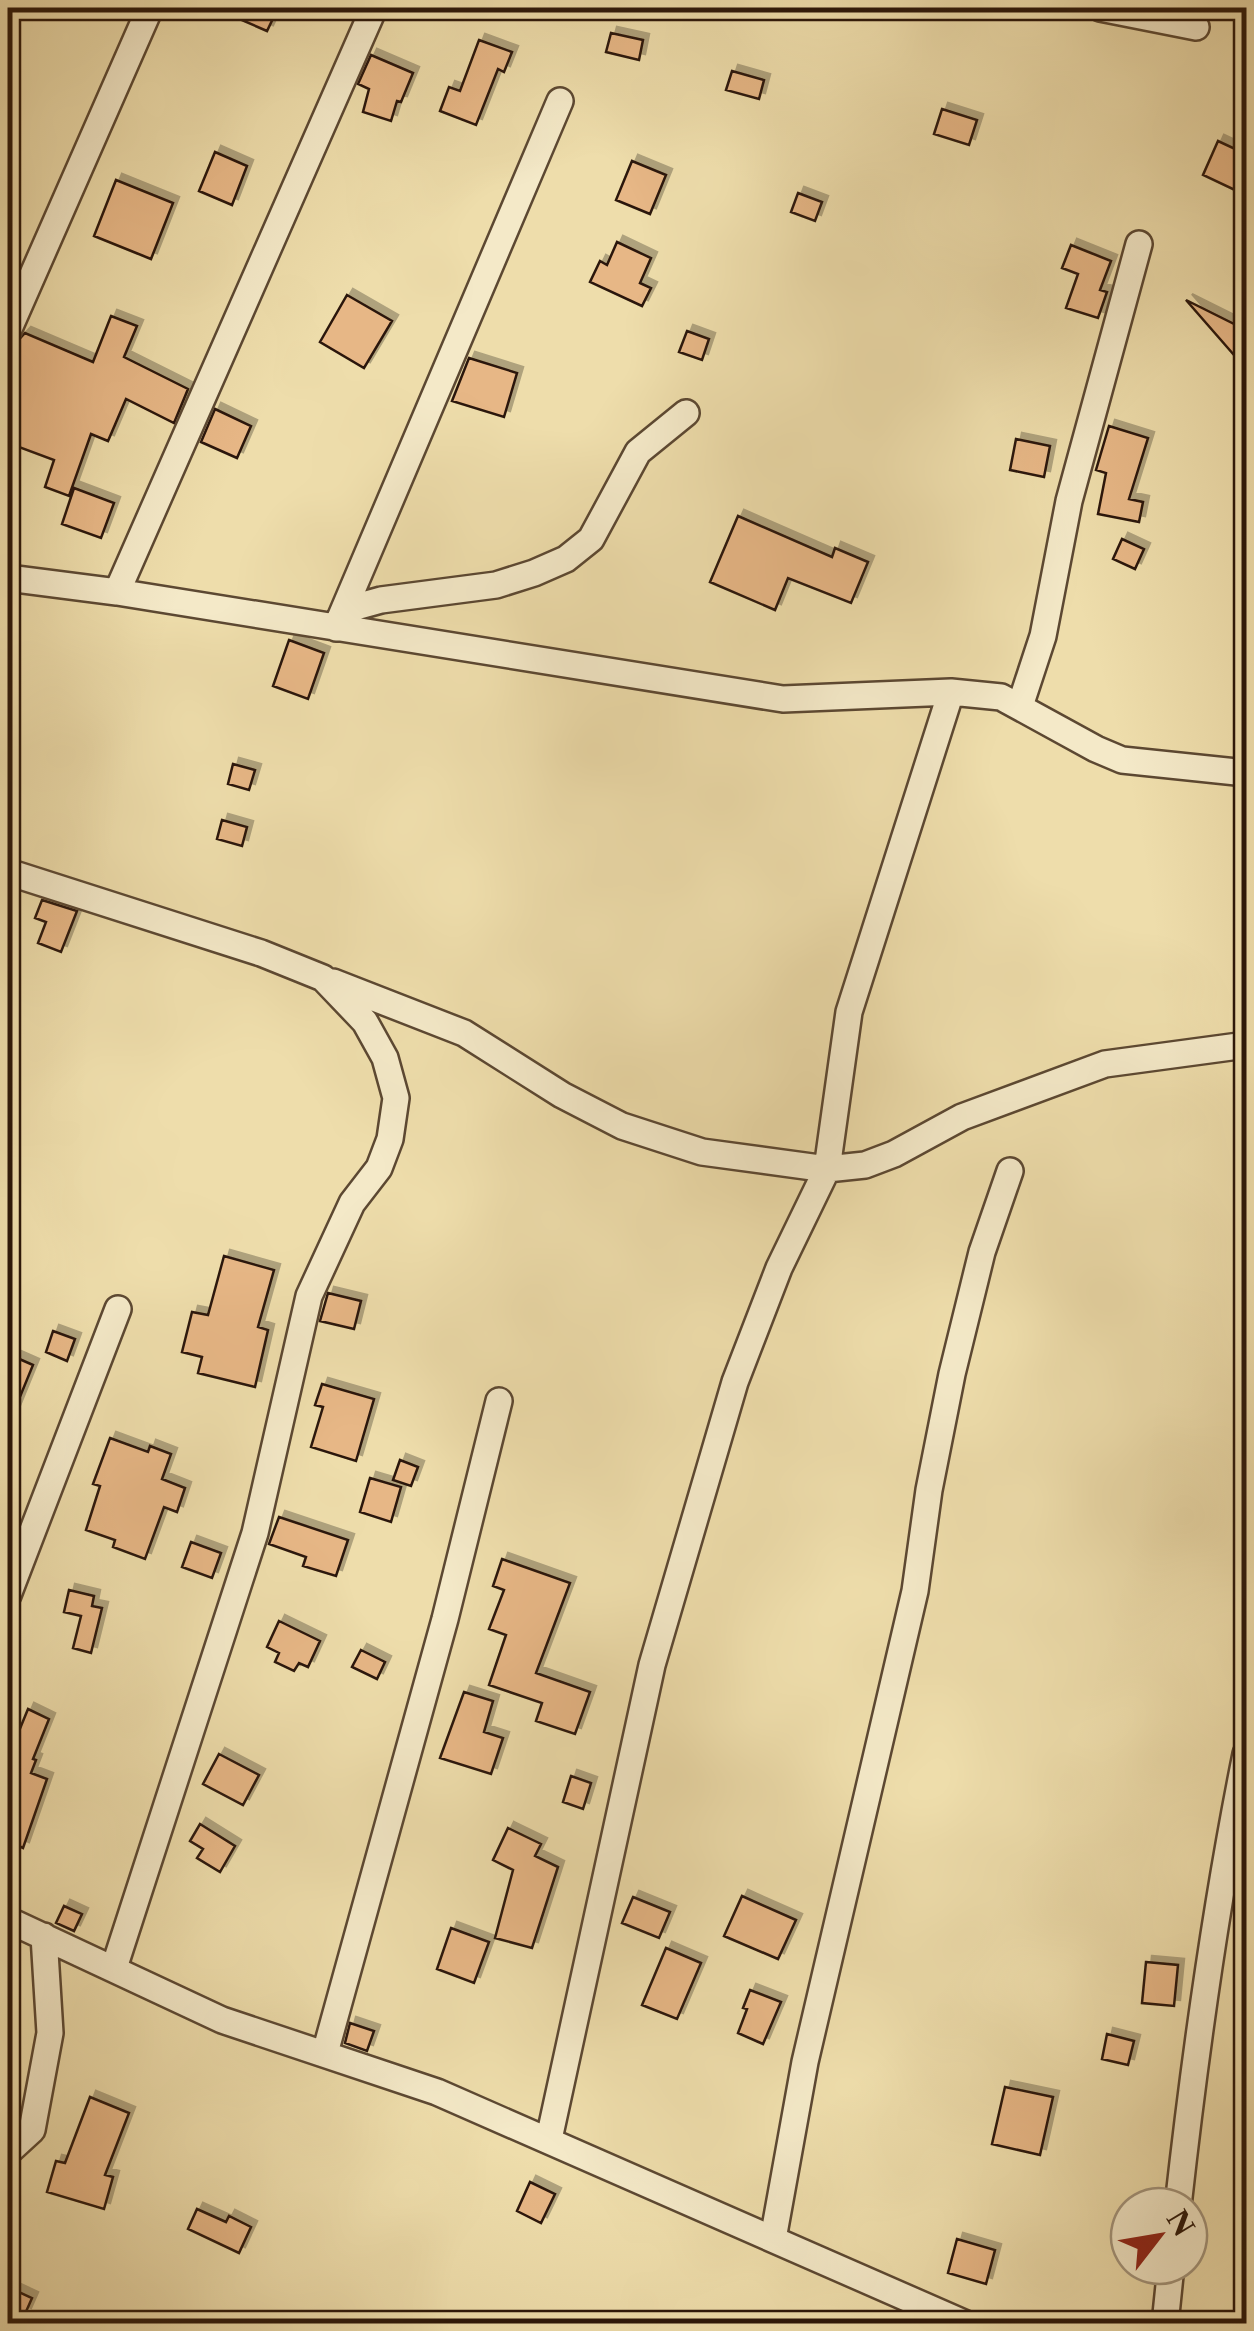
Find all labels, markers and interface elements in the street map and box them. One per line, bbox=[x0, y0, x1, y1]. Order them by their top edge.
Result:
north arrow bbox=[1109, 2186, 1209, 2286]
text: N bbox=[1160, 2204, 1201, 2242]

